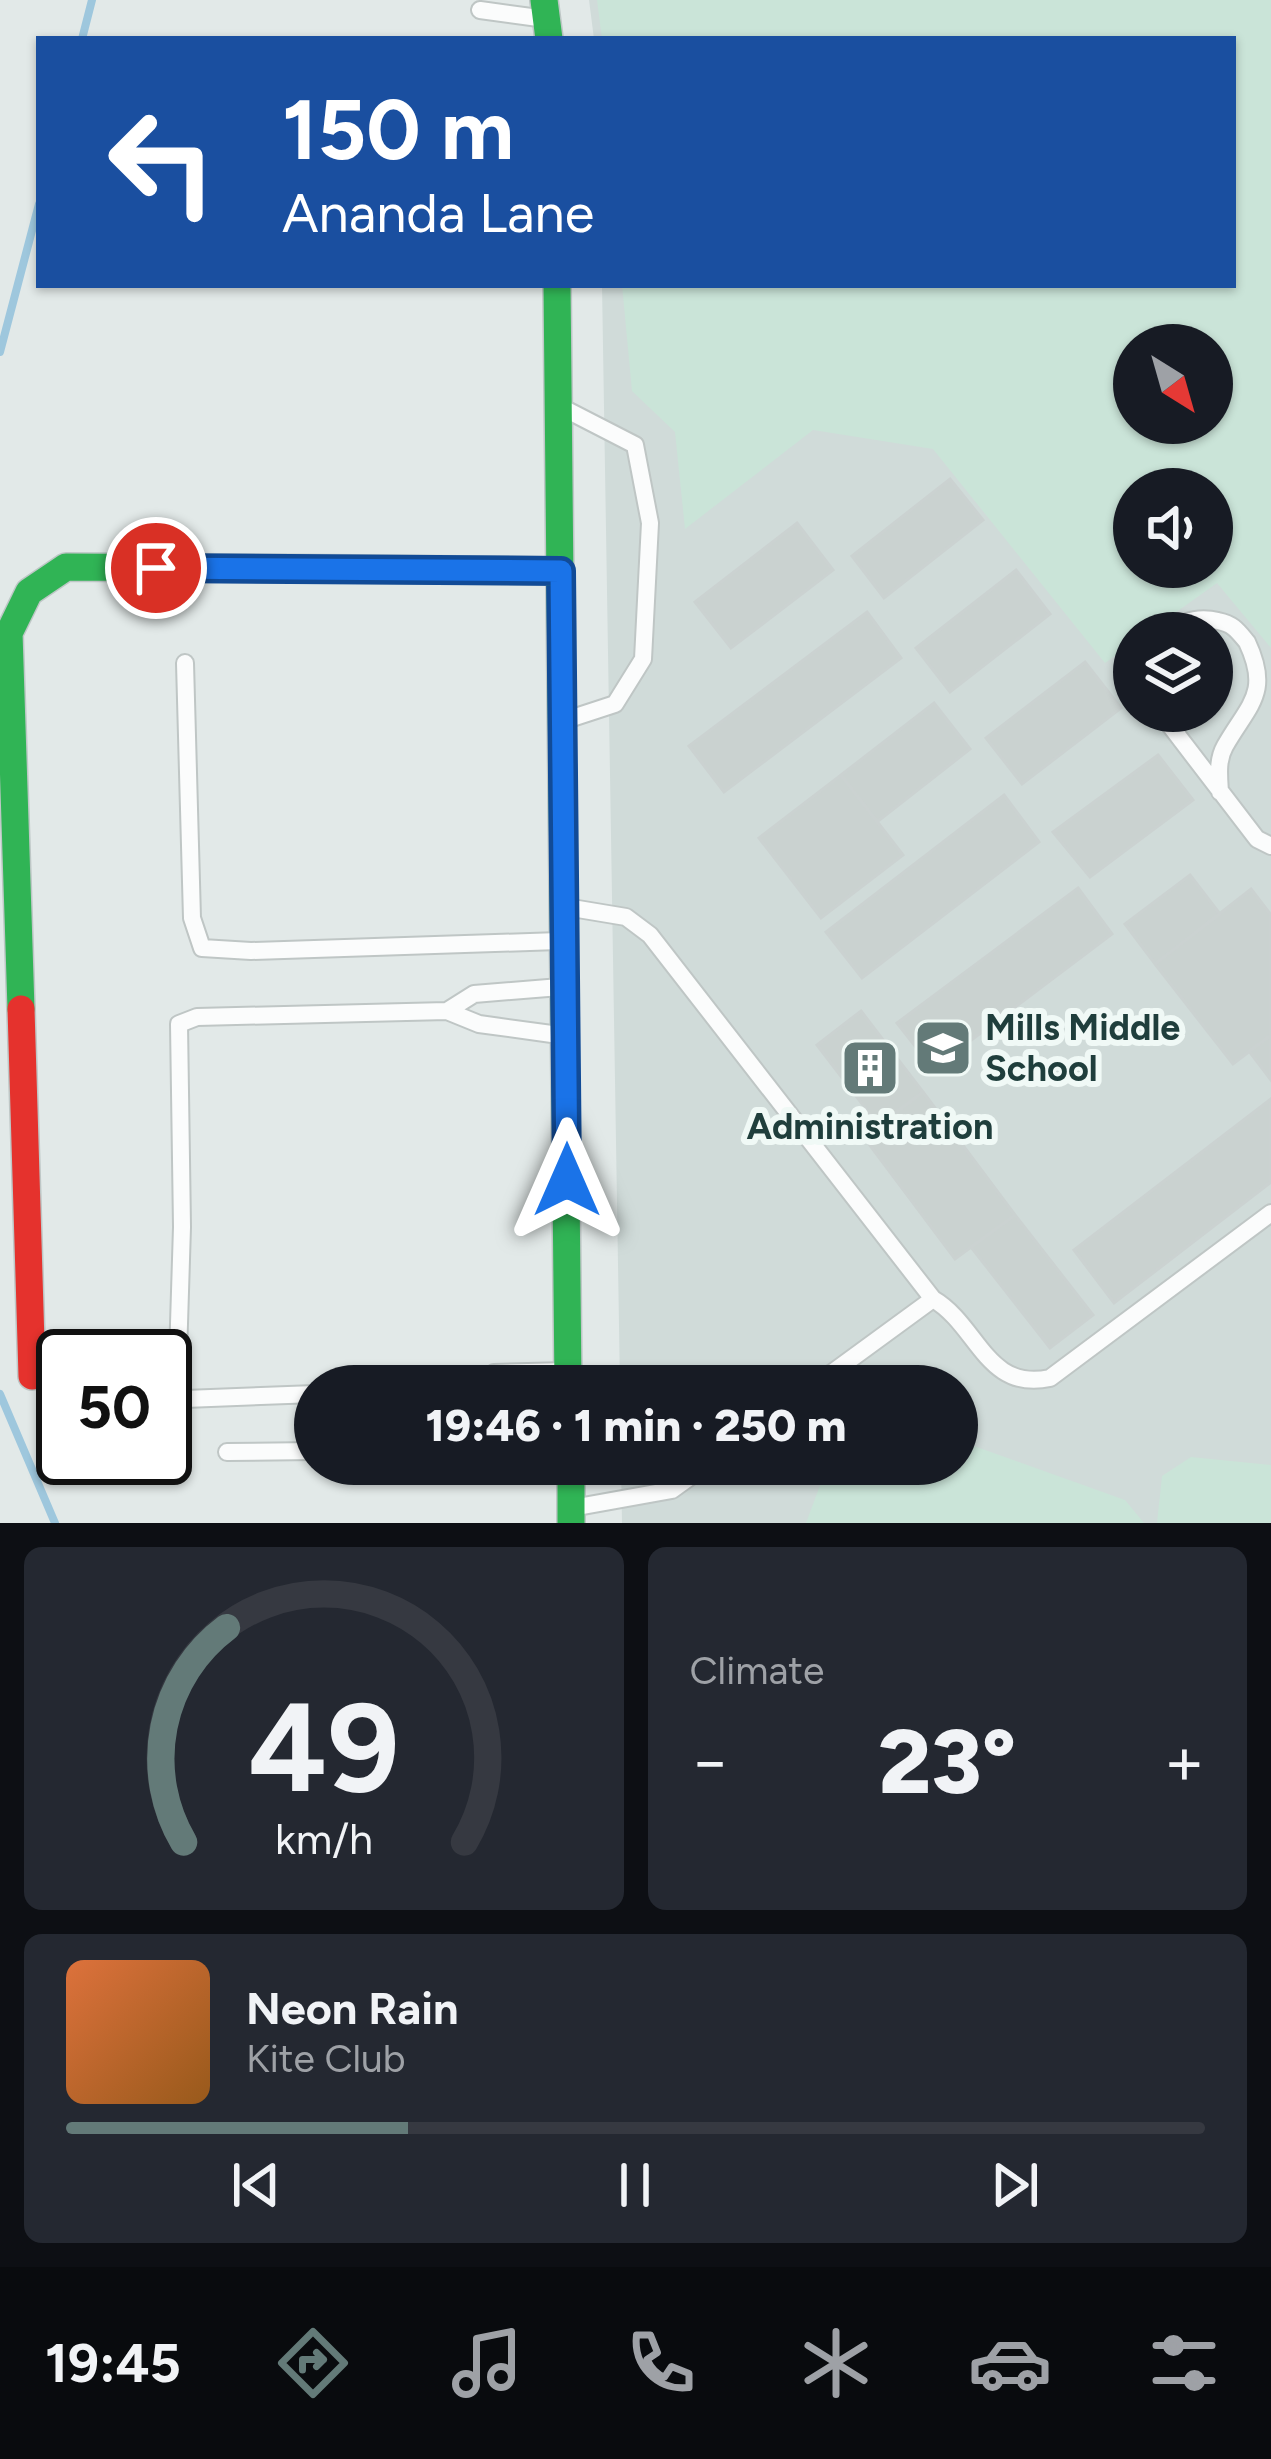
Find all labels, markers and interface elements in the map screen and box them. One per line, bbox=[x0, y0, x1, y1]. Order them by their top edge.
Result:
text: 150 m bbox=[282, 79, 514, 180]
icon: left bbox=[84, 84, 240, 240]
text: Ananda Lane bbox=[282, 181, 594, 246]
north arrow bbox=[1113, 324, 1233, 444]
map controls bbox=[1113, 324, 1233, 732]
button: sound bbox=[1113, 468, 1233, 588]
pin bbox=[105, 517, 207, 619]
icon: arrive bbox=[123, 535, 189, 601]
button: layers bbox=[1113, 612, 1233, 732]
place label: Mills Middle School bbox=[985, 1006, 1180, 1090]
school or university icon: Mills Middle School bbox=[912, 1017, 974, 1079]
building icon: Administration bbox=[839, 1037, 901, 1099]
place label: Administration bbox=[747, 1105, 993, 1148]
position arrow bbox=[504, 1117, 630, 1243]
speed limit sign: 50 bbox=[36, 1329, 192, 1485]
text: 19:46 · 1 min · 250 m bbox=[426, 1398, 846, 1452]
text: Climate bbox=[690, 1647, 824, 1694]
text: 49 bbox=[248, 1672, 399, 1822]
text: 23° bbox=[878, 1707, 1016, 1816]
text: − bbox=[690, 1721, 731, 1801]
text: + bbox=[1164, 1721, 1205, 1801]
text: km/h bbox=[275, 1812, 373, 1864]
text: Neon Rain bbox=[246, 1981, 459, 2035]
text: Kite Club bbox=[246, 2035, 406, 2082]
icon: previous bbox=[223, 2152, 289, 2218]
icon: pause bbox=[602, 2152, 668, 2218]
icon: next bbox=[982, 2152, 1048, 2218]
icon: directions bbox=[271, 2321, 355, 2405]
icon: music bbox=[445, 2321, 529, 2405]
icon: phone bbox=[619, 2321, 703, 2405]
icon: climate bbox=[794, 2321, 878, 2405]
icon: car bbox=[968, 2321, 1052, 2405]
icon: filters bbox=[1142, 2321, 1226, 2405]
text: 19:45 bbox=[45, 2331, 181, 2396]

